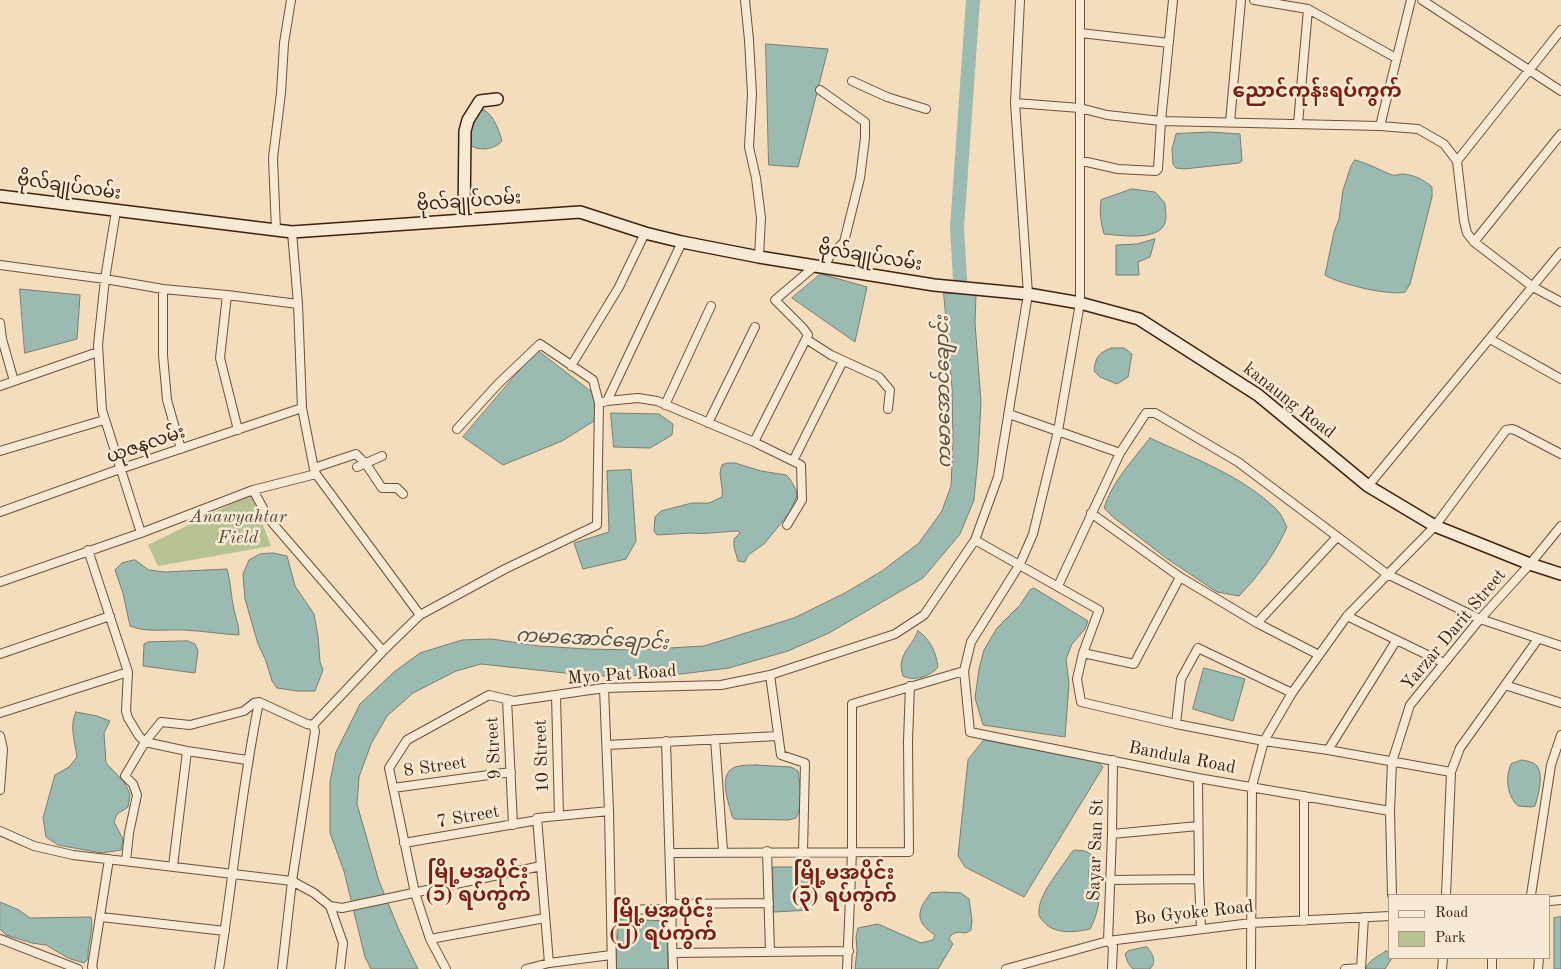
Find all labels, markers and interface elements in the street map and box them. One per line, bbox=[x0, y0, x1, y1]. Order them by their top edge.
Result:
district label: ညောင်ကုန်းရပ်ကွက် bbox=[1232, 80, 1402, 104]
street label: ဗိုလ်ချုပ်လမ်း bbox=[16, 169, 122, 205]
street label: ဗိုလ်ချုပ်လမ်း bbox=[416, 188, 522, 216]
street label: ဗိုလ်ချုပ်လမ်း bbox=[817, 238, 923, 276]
water label: ကမာအောင်ချောင်း bbox=[931, 315, 957, 469]
street label: kanaung Road bbox=[1239, 358, 1339, 444]
street label: ယုဇနလမ်း bbox=[104, 422, 188, 468]
park label: Anawyahtar Field bbox=[189, 506, 287, 548]
street label: Yarzar Darit Street bbox=[1397, 565, 1511, 695]
water label: ကမာအောင်ချောင်း bbox=[515, 625, 669, 655]
street label: Myo Pat Road bbox=[567, 660, 677, 690]
street label: 9 Street bbox=[482, 716, 506, 780]
street label: 10 Street bbox=[530, 719, 554, 793]
street label: Bandula Road bbox=[1126, 737, 1238, 779]
street label: 8 Street bbox=[402, 752, 468, 782]
street label: Sayar San St bbox=[1083, 798, 1109, 902]
street label: 7 Street bbox=[435, 801, 501, 833]
district label: မြို့မအပိုင်း (၁) ရပ်ကွက် bbox=[425, 861, 531, 908]
district label: မြို့မအပိုင်း (၃) ရပ်ကွက် bbox=[791, 862, 897, 909]
legend bbox=[1388, 894, 1551, 959]
street label: Bo Gyoke Road bbox=[1133, 896, 1255, 930]
district label: မြို့မအပိုင်း (၂) ရပ်ကွက် bbox=[609, 900, 717, 947]
text: Road bbox=[1435, 906, 1468, 921]
text: Park bbox=[1435, 931, 1466, 946]

